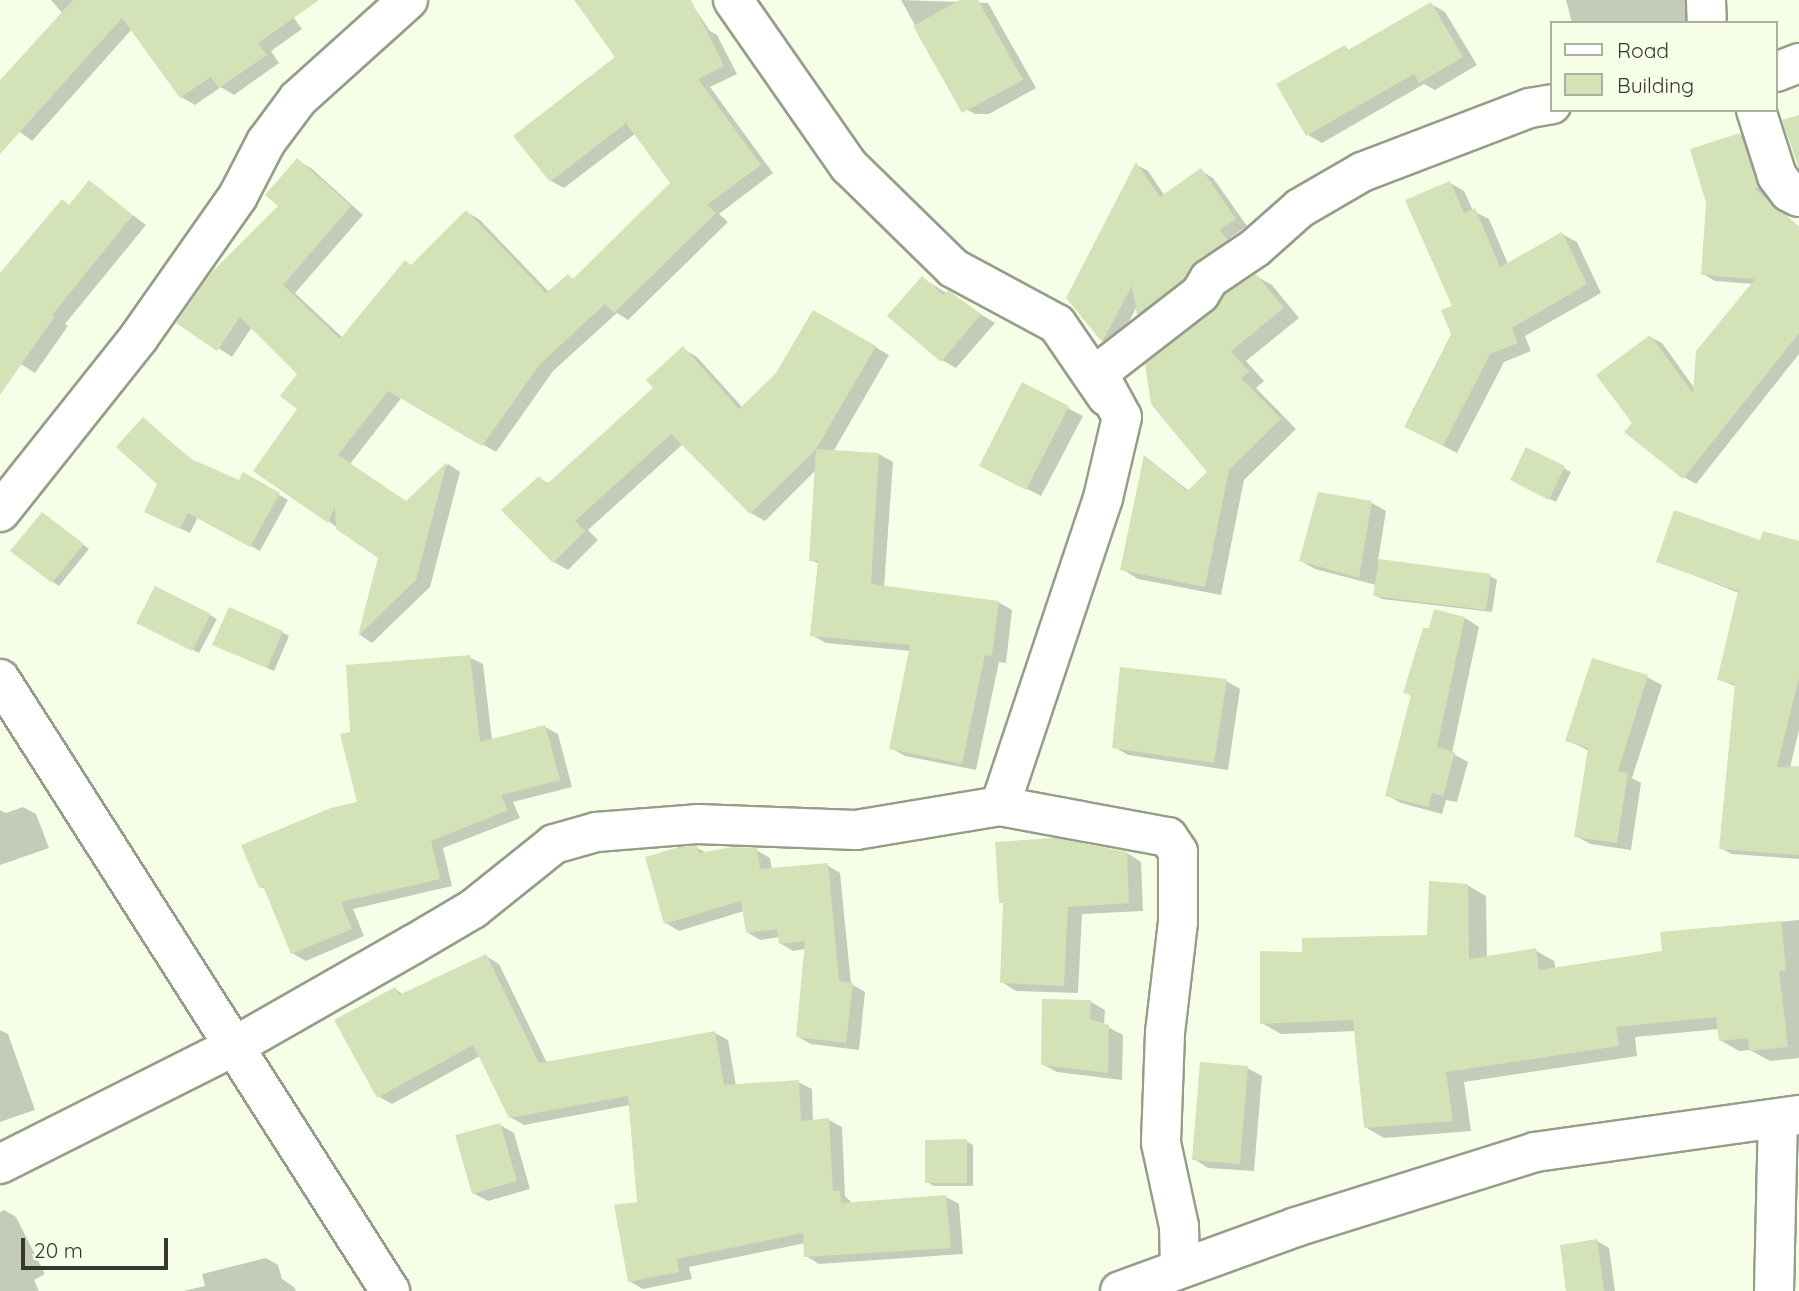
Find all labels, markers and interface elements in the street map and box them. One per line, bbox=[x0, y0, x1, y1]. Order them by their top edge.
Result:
legend bbox=[1550, 21, 1778, 112]
text: Road bbox=[1617, 37, 1669, 63]
text: Building bbox=[1617, 72, 1694, 98]
scale bar bbox=[24, 1224, 172, 1268]
text: 20 m bbox=[34, 1237, 83, 1263]

